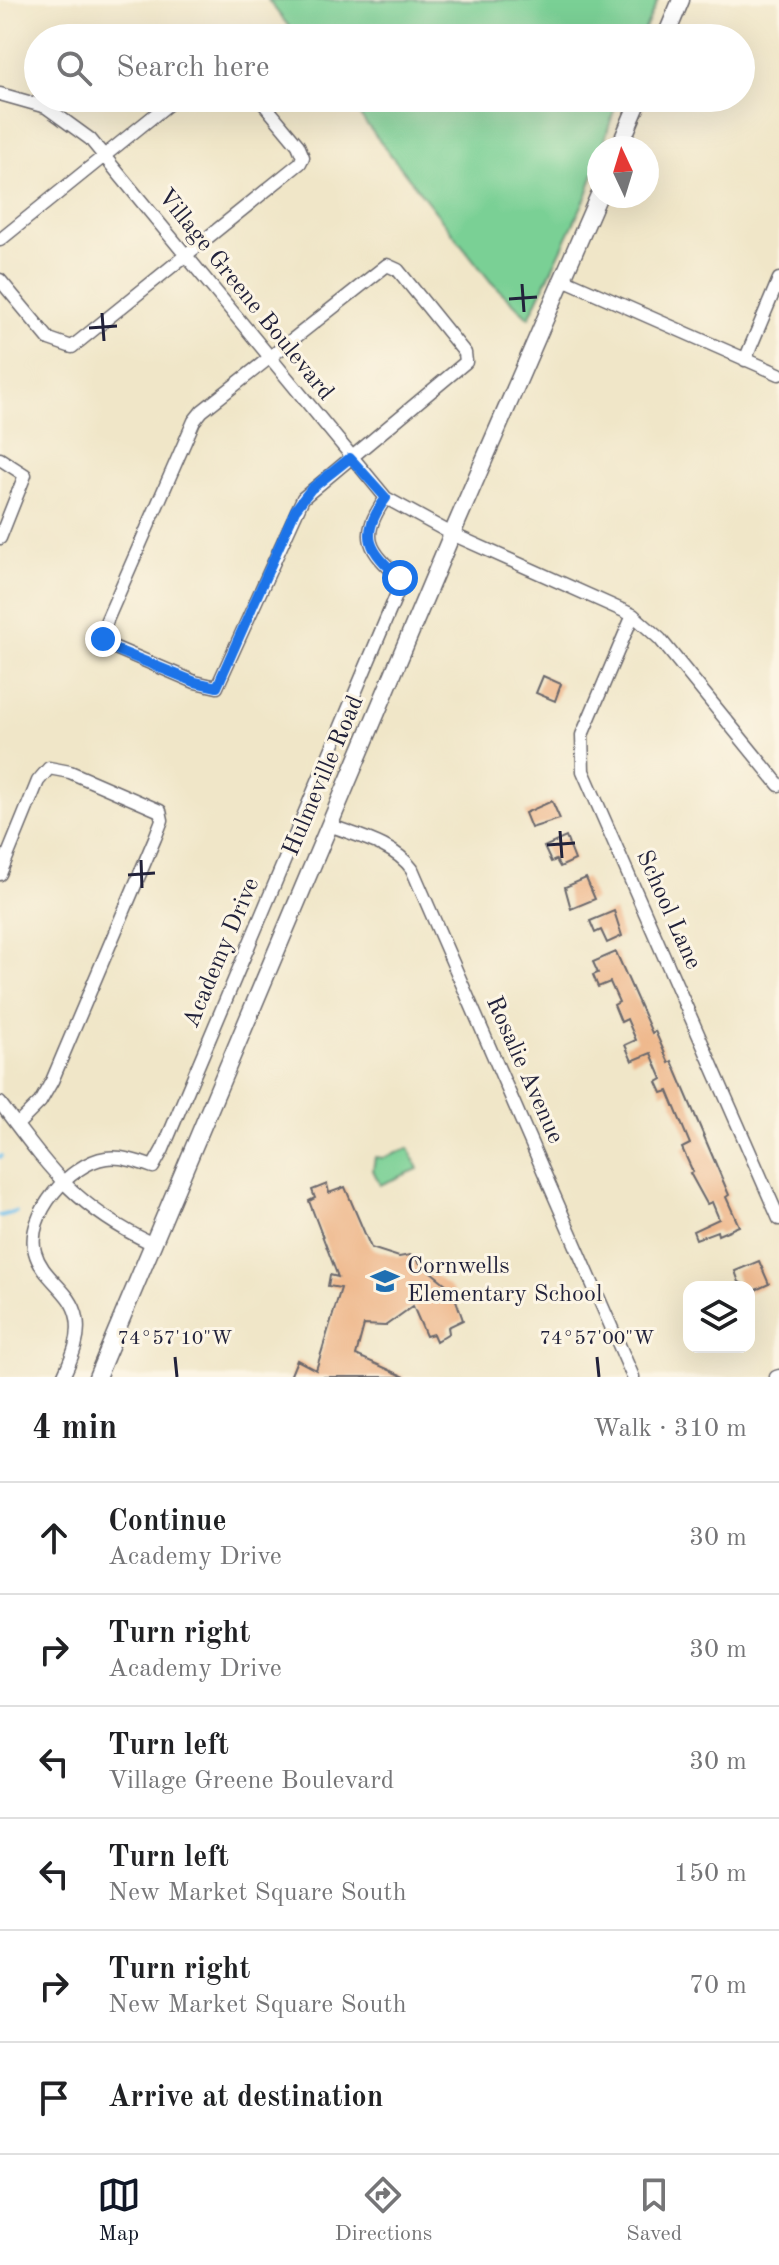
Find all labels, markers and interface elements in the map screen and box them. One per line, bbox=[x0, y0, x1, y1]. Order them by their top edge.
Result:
search box bbox=[24, 24, 755, 112]
icon: search bbox=[52, 46, 96, 90]
text: Search here bbox=[116, 53, 270, 83]
north arrow bbox=[587, 136, 659, 208]
street label: Village Greene Boulevard bbox=[152, 185, 338, 405]
route start bbox=[382, 560, 418, 596]
route end bbox=[85, 621, 121, 657]
street label: Hulmeville Road bbox=[279, 692, 369, 860]
street label: School Lane bbox=[631, 847, 705, 973]
street label: Academy Drive bbox=[180, 874, 264, 1032]
street label: Rosalie Avenue bbox=[481, 993, 567, 1147]
place label: Cornwells Elementary School bbox=[407, 1255, 602, 1307]
school or university icon: Cornwells Elementary School bbox=[370, 1266, 400, 1296]
map controls bbox=[683, 1281, 755, 1353]
button: layers bbox=[683, 1281, 755, 1353]
text: 74°57'10"W bbox=[117, 1329, 233, 1349]
text: 74°57'00"W bbox=[539, 1329, 655, 1349]
text: 4 min bbox=[32, 1412, 117, 1446]
text: Walk · 310 m bbox=[593, 1416, 747, 1442]
text: Continue bbox=[108, 1507, 227, 1537]
icon: ahead bbox=[32, 1516, 76, 1560]
text: 30 m bbox=[689, 1525, 747, 1551]
text: Academy Drive bbox=[108, 1544, 282, 1570]
text: Turn right bbox=[108, 1619, 250, 1649]
icon: right bbox=[32, 1628, 76, 1672]
text: 30 m bbox=[689, 1637, 747, 1663]
text: Academy Drive bbox=[108, 1656, 282, 1682]
text: Turn left bbox=[108, 1731, 229, 1761]
icon: left bbox=[32, 1740, 76, 1784]
text: 30 m bbox=[689, 1749, 747, 1775]
text: Village Greene Boulevard bbox=[108, 1768, 394, 1794]
text: Turn left bbox=[108, 1843, 229, 1873]
icon: left bbox=[32, 1852, 76, 1896]
text: 150 m bbox=[674, 1861, 747, 1887]
text: New Market Square South bbox=[108, 1880, 407, 1906]
text: Turn right bbox=[108, 1955, 250, 1985]
icon: right bbox=[32, 1964, 76, 2008]
text: 70 m bbox=[689, 1973, 747, 1999]
text: New Market Square South bbox=[108, 1992, 407, 2018]
icon: arrive bbox=[32, 2076, 76, 2120]
text: Arrive at destination bbox=[108, 2083, 383, 2113]
tab: Map bbox=[97, 2173, 141, 2248]
tab: Directions bbox=[335, 2173, 432, 2248]
tab: Saved bbox=[626, 2173, 682, 2248]

